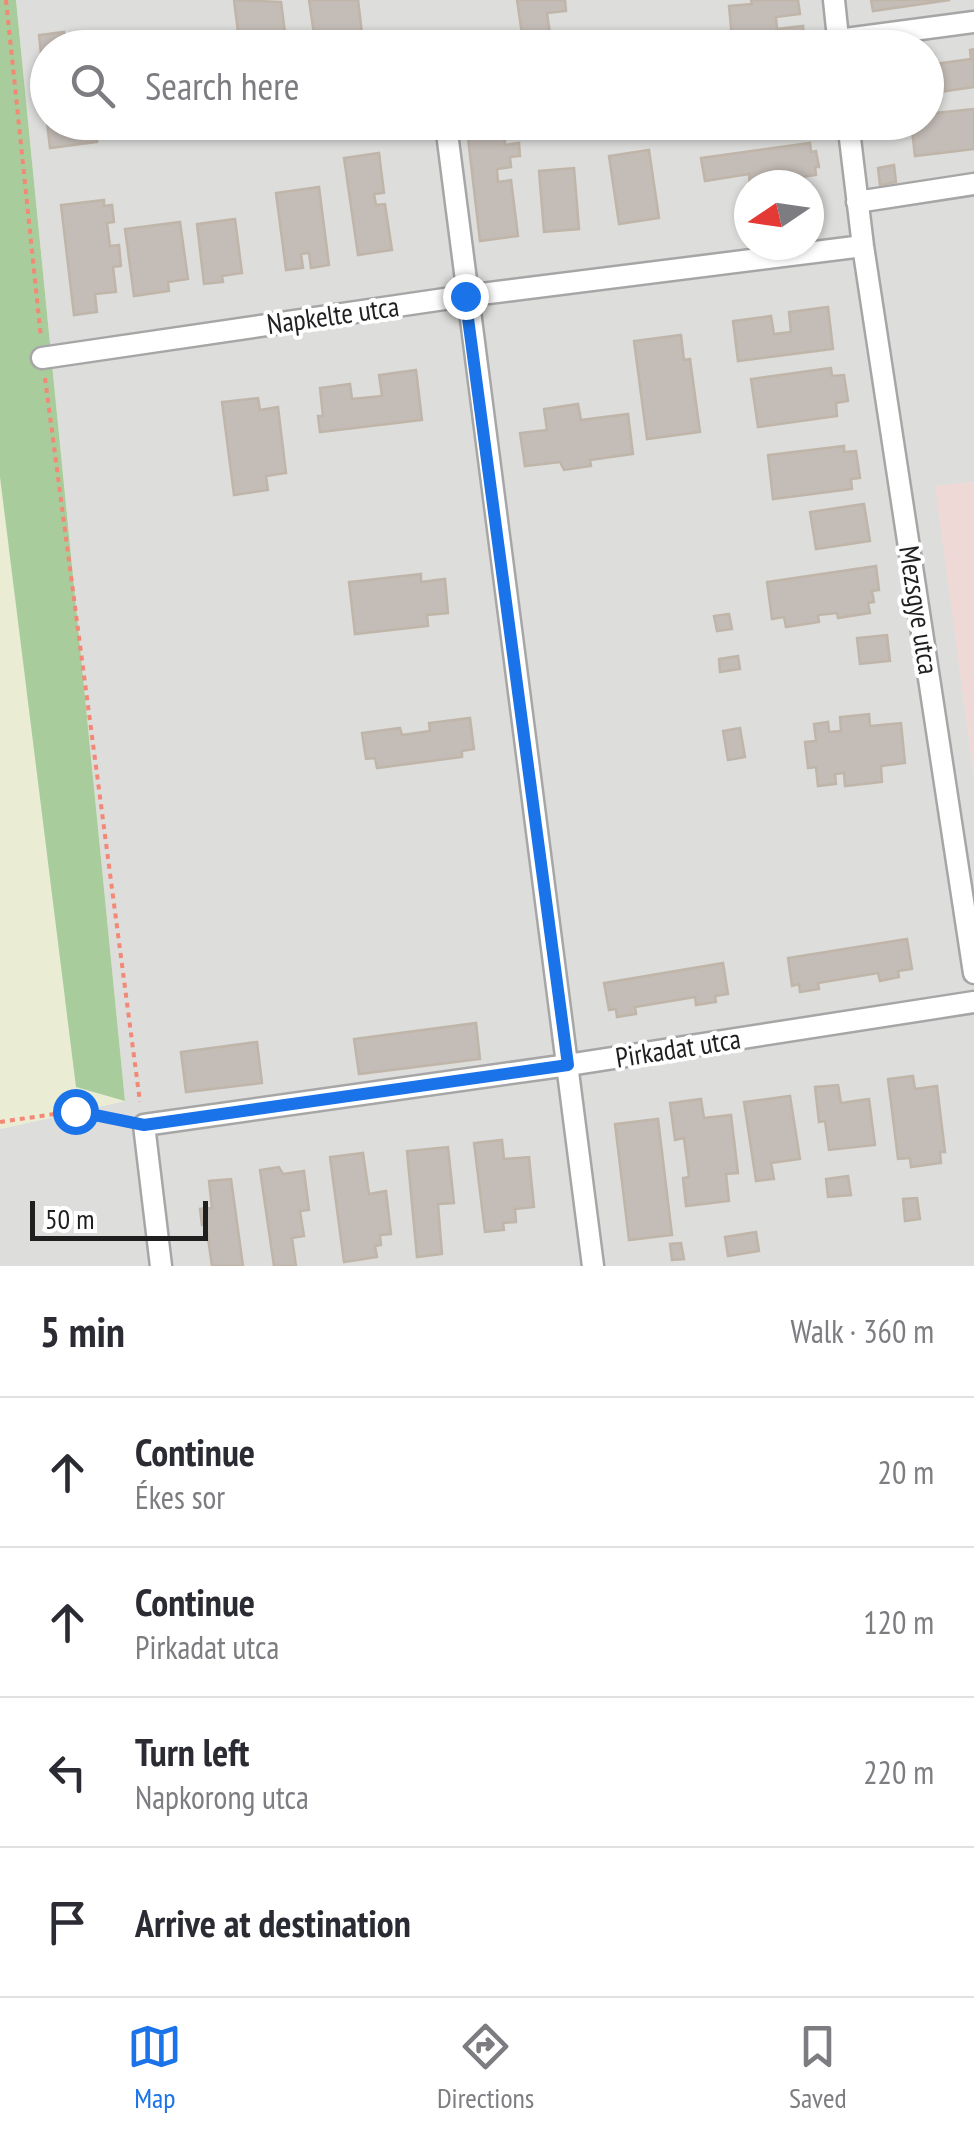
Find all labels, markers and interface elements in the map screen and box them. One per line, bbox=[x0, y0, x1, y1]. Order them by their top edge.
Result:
search box bbox=[30, 30, 944, 140]
icon: search bbox=[65, 58, 120, 113]
text: Search here bbox=[145, 61, 299, 110]
north arrow bbox=[734, 170, 824, 260]
route end bbox=[443, 274, 489, 320]
street label: Napkelte utca bbox=[265, 287, 401, 342]
street label: Mezsgye utca bbox=[891, 543, 948, 677]
street label: Pirkadat utca bbox=[613, 1019, 743, 1076]
route start bbox=[53, 1089, 99, 1135]
scale bar bbox=[30, 1196, 208, 1240]
text: 50 m bbox=[45, 1200, 94, 1237]
text: 5 min bbox=[40, 1304, 125, 1359]
text: Walk · 360 m bbox=[790, 1310, 934, 1352]
text: Continue bbox=[135, 1427, 255, 1476]
icon: ahead bbox=[40, 1445, 95, 1500]
text: 20 m bbox=[878, 1451, 934, 1493]
text: Ékes sor bbox=[135, 1476, 225, 1518]
text: Continue bbox=[135, 1577, 255, 1626]
icon: ahead bbox=[40, 1595, 95, 1650]
text: 120 m bbox=[863, 1601, 934, 1643]
text: Pirkadat utca bbox=[135, 1626, 279, 1668]
text: Turn left bbox=[135, 1727, 249, 1776]
icon: left bbox=[40, 1745, 95, 1800]
text: 220 m bbox=[863, 1751, 934, 1793]
text: Napkorong utca bbox=[135, 1776, 309, 1818]
icon: arrive bbox=[40, 1895, 95, 1950]
text: Arrive at destination bbox=[135, 1898, 411, 1947]
tab: Map bbox=[127, 2019, 182, 2116]
tab: Directions bbox=[437, 2019, 534, 2116]
tab: Saved bbox=[789, 2019, 847, 2116]

